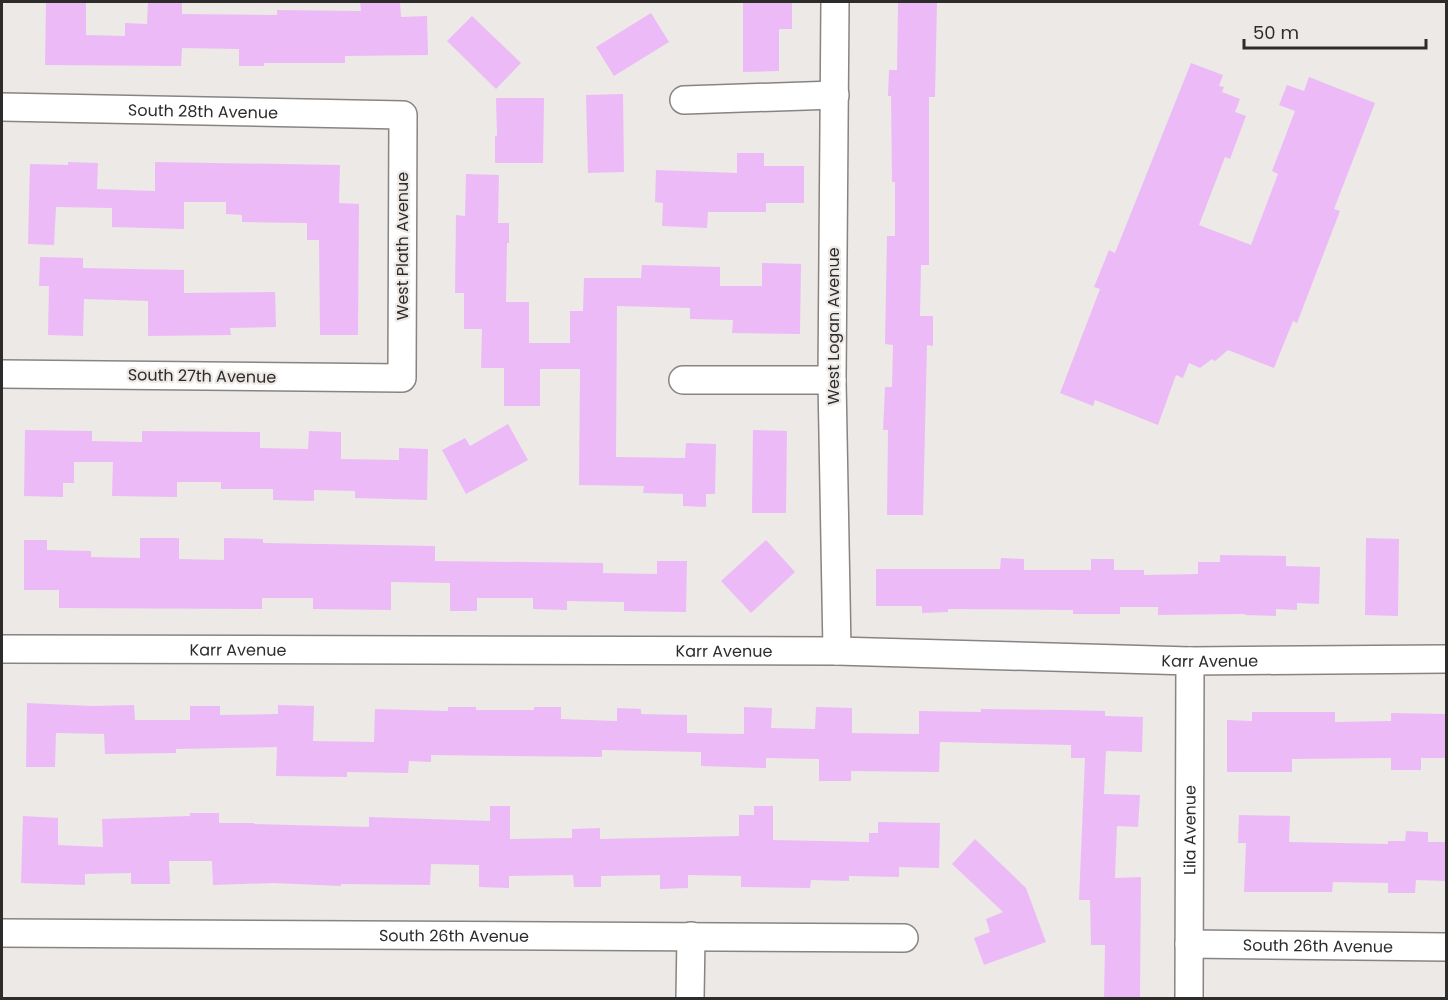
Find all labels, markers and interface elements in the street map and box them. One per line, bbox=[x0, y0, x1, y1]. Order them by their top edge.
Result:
scale bar bbox=[1244, 12, 1426, 50]
text: 50 m bbox=[1253, 20, 1299, 45]
street label: South 28th Avenue bbox=[128, 98, 278, 124]
street label: West Plath Avenue bbox=[391, 172, 414, 320]
street label: West Logan Avenue bbox=[822, 247, 845, 405]
street label: South 27th Avenue bbox=[128, 363, 277, 389]
street label: Karr Avenue bbox=[190, 638, 286, 661]
street label: Karr Avenue bbox=[676, 639, 772, 662]
street label: Karr Avenue bbox=[1161, 649, 1258, 673]
street label: Lila Avenue bbox=[1178, 785, 1201, 875]
street label: South 26th Avenue bbox=[379, 924, 529, 947]
street label: South 26th Avenue bbox=[1243, 933, 1393, 958]

